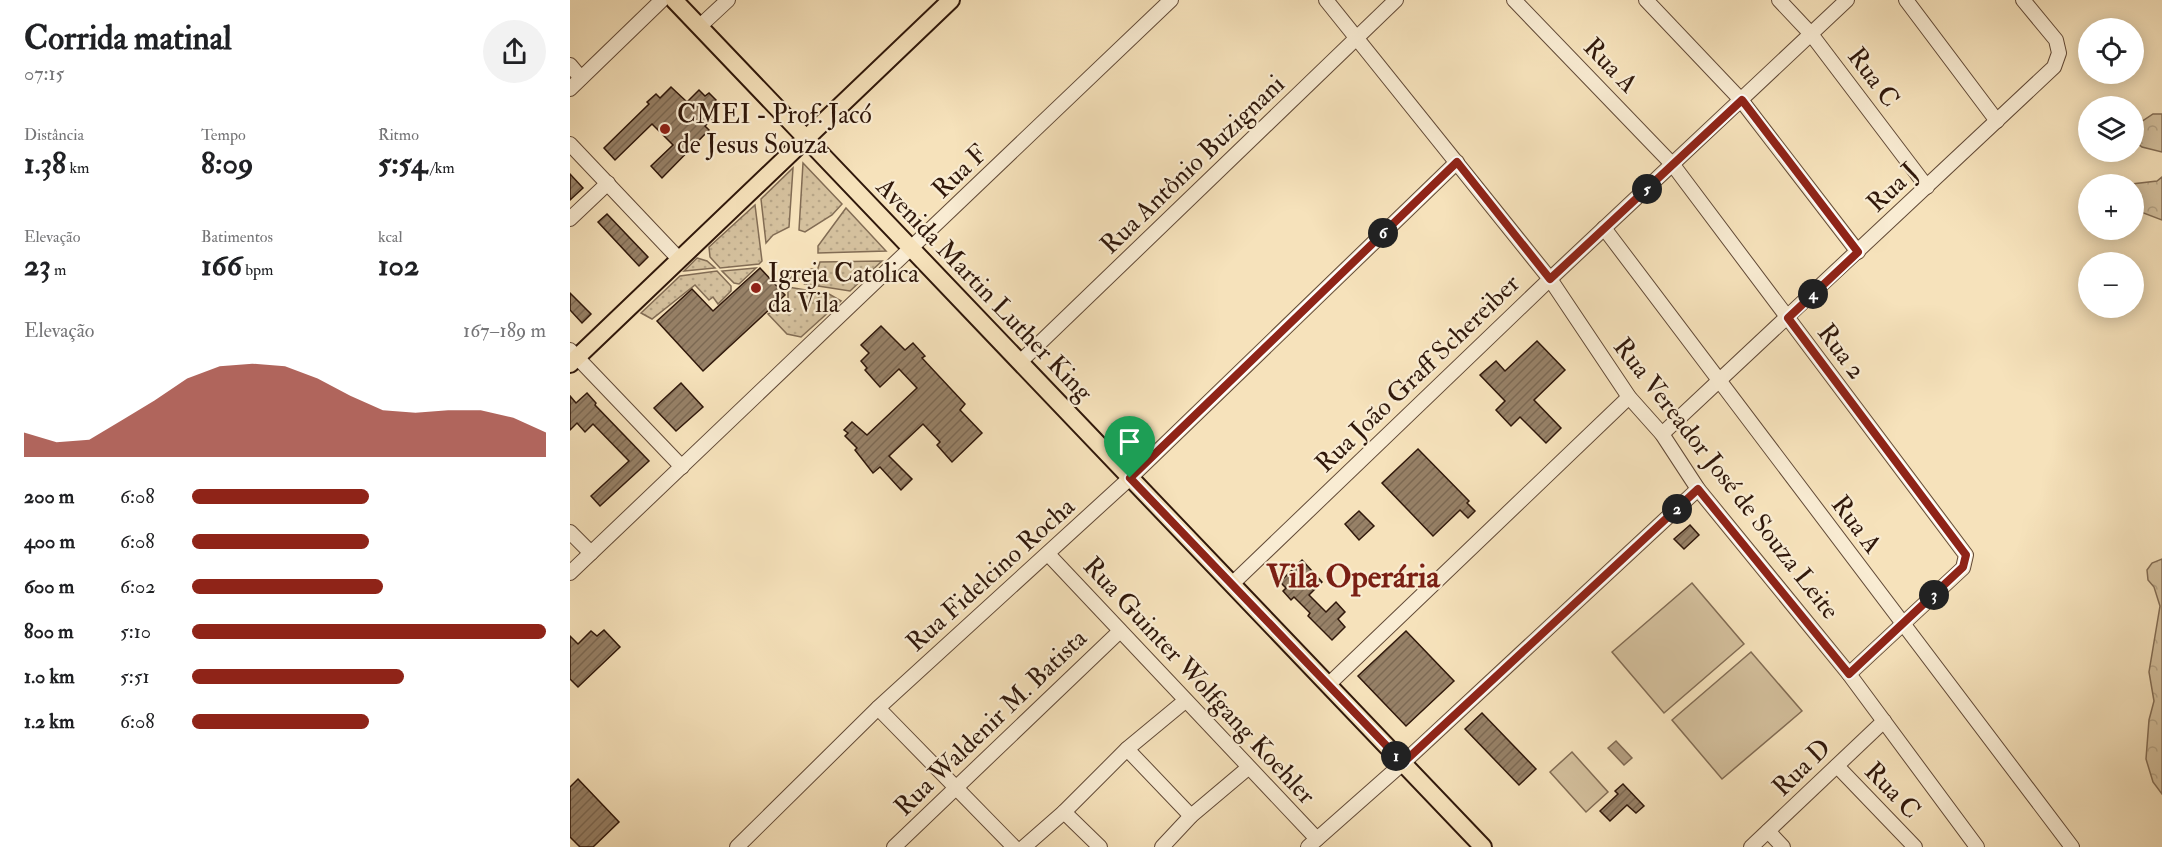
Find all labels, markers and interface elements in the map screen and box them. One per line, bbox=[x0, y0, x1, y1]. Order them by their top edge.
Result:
text: Corrida matinal bbox=[24, 18, 232, 59]
map controls bbox=[2078, 18, 2144, 318]
button: locate bbox=[2078, 18, 2144, 84]
button: share bbox=[483, 20, 546, 83]
street label: Rua A bbox=[1576, 31, 1645, 100]
street label: Rua C bbox=[1840, 41, 1906, 114]
text: 07:15 bbox=[24, 61, 64, 86]
street label: Rua Antônio Buzignani bbox=[1094, 68, 1292, 261]
button: layers bbox=[2078, 96, 2144, 162]
place label: CMEI - Prof. Jacó de Jesus Souza bbox=[677, 99, 872, 161]
marker: CMEI - Prof. Jacó de Jesus Souza bbox=[658, 122, 672, 136]
text: Distância bbox=[24, 125, 84, 145]
text: Tempo bbox=[201, 125, 246, 145]
text: Ritmo bbox=[378, 125, 419, 145]
street label: Rua F bbox=[925, 138, 994, 206]
text: 1.38 bbox=[24, 145, 66, 182]
text: 8:09 bbox=[201, 145, 253, 182]
text: 5:54 bbox=[378, 145, 427, 182]
street label: Rua J bbox=[1860, 156, 1925, 219]
text: km bbox=[66, 158, 90, 178]
text: /km bbox=[427, 158, 455, 178]
street label: Avenida Martin Luther King bbox=[869, 171, 1100, 409]
pin: 5 bbox=[1632, 174, 1662, 204]
button: + bbox=[2078, 174, 2144, 240]
text: 5 bbox=[1643, 179, 1651, 199]
pin: 6 bbox=[1368, 218, 1398, 248]
text: 6 bbox=[1379, 223, 1387, 243]
text: Elevação bbox=[24, 227, 80, 247]
text: Batimentos bbox=[201, 227, 273, 247]
text: kcal bbox=[378, 227, 403, 247]
text: 23 bbox=[24, 247, 51, 284]
text: 166 bbox=[201, 247, 242, 284]
text: 102 bbox=[378, 247, 419, 284]
button: − bbox=[2078, 252, 2144, 318]
place label: Igreja Catolica da Vila bbox=[768, 258, 919, 320]
text: m bbox=[51, 260, 67, 280]
text: bpm bbox=[242, 260, 274, 280]
street label: Rua João Graff Schereiber bbox=[1309, 268, 1527, 480]
pin: 4 bbox=[1798, 279, 1828, 309]
marker: Igreja Catolica da Vila bbox=[749, 281, 763, 295]
text: 4 bbox=[1809, 284, 1817, 304]
text: Elevação bbox=[24, 318, 94, 343]
text: 167–189 m bbox=[463, 318, 546, 343]
street label: Rua 2 bbox=[1810, 318, 1872, 386]
street label: Rua Vereador José de Souza Leite bbox=[1606, 331, 1846, 626]
pin bbox=[1104, 416, 1155, 478]
icon: arrive bbox=[1113, 425, 1146, 458]
text: 200 m bbox=[24, 484, 74, 509]
text: 6:08 bbox=[120, 484, 155, 509]
street label: Rua A bbox=[1824, 489, 1889, 560]
street label: Rua Fidelcino Rocha bbox=[900, 491, 1082, 659]
pin: 2 bbox=[1662, 494, 1692, 524]
text: 2 bbox=[1673, 499, 1681, 519]
text: 400 m bbox=[24, 529, 75, 554]
text: 6:08 bbox=[120, 529, 155, 554]
street label: Rua Guinter Wolfgang Koehler bbox=[1076, 550, 1322, 811]
district label: Vila Operária bbox=[1265, 557, 1441, 597]
text: 600 m bbox=[24, 574, 74, 599]
text: 6:02 bbox=[120, 574, 155, 599]
pin: 3 bbox=[1919, 580, 1949, 610]
text: 3 bbox=[1931, 585, 1937, 605]
text: 800 m bbox=[24, 619, 74, 644]
text: 5:10 bbox=[120, 619, 151, 644]
street label: Rua Waldenir M. Batista bbox=[888, 622, 1094, 823]
text: 1.0 km bbox=[24, 664, 75, 689]
text: 5:51 bbox=[120, 664, 150, 689]
text: 1.2 km bbox=[24, 709, 74, 734]
text: 6:08 bbox=[120, 709, 155, 734]
street label: Rua D bbox=[1766, 732, 1838, 803]
pin: 1 bbox=[1381, 741, 1411, 771]
text: 1 bbox=[1393, 746, 1399, 766]
street label: Rua C bbox=[1857, 755, 1927, 826]

